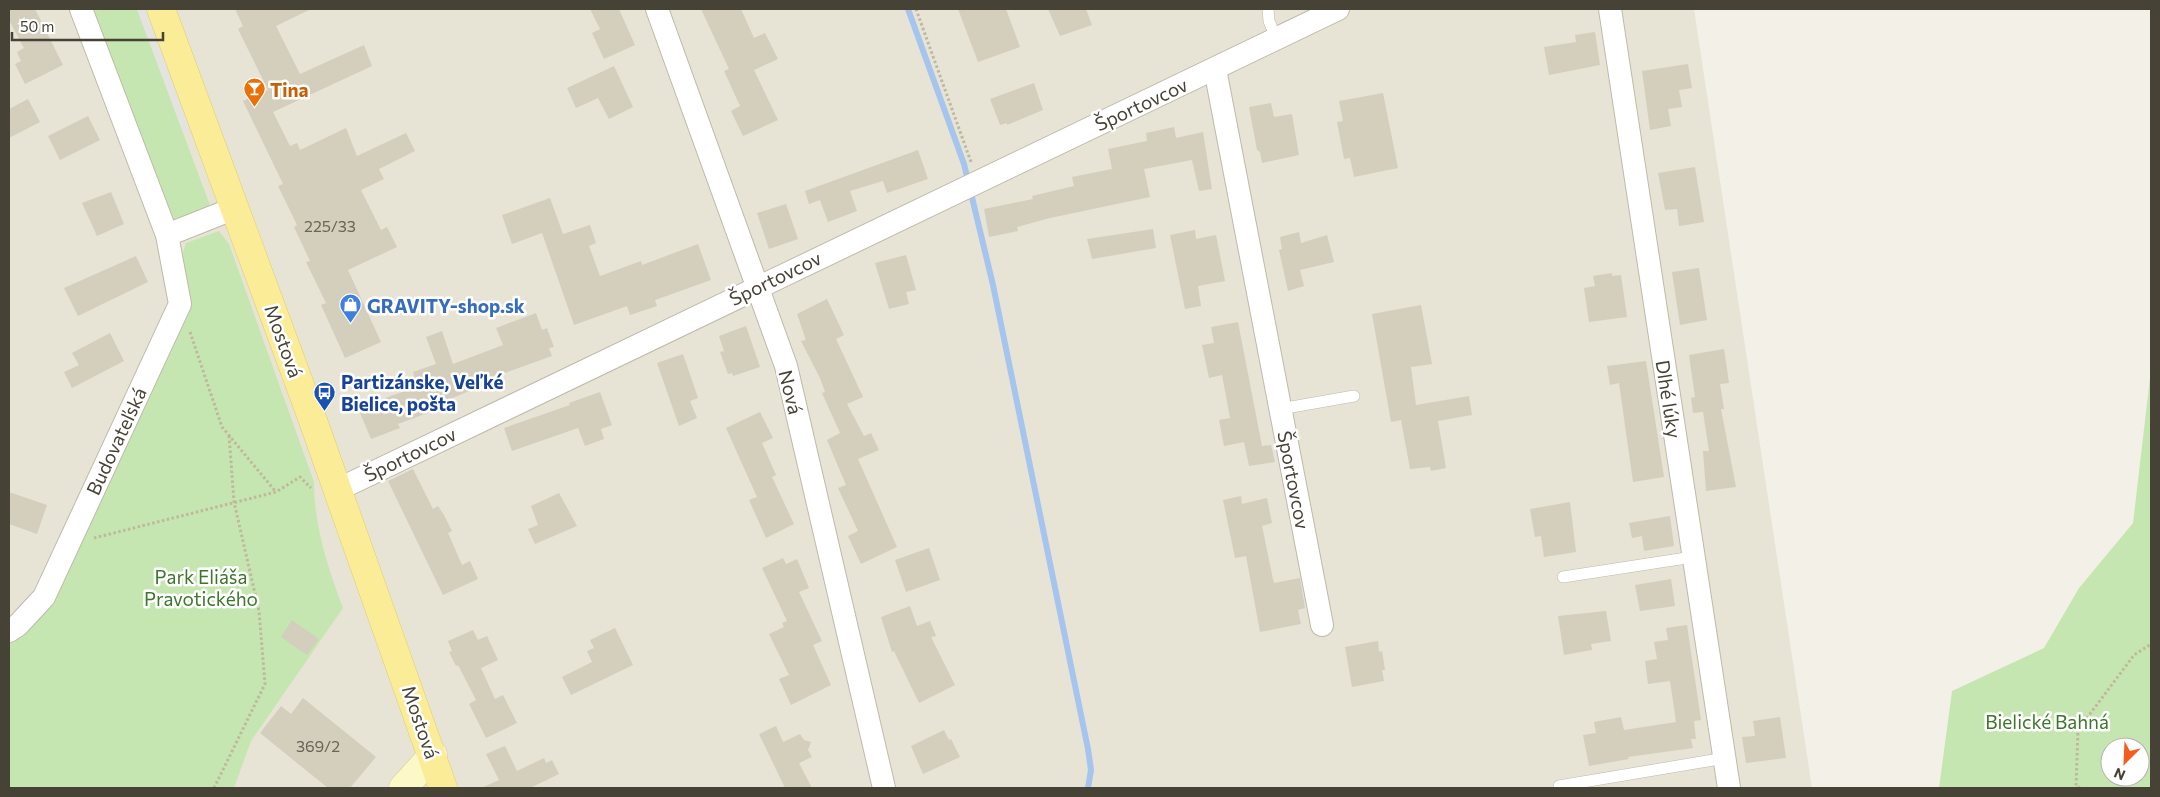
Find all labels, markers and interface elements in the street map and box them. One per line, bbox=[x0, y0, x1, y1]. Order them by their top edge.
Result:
scale bar bbox=[12, 10, 164, 42]
text: 50 m bbox=[20, 17, 54, 35]
street label: Športovcov bbox=[1091, 72, 1191, 135]
bar icon: Tina bbox=[242, 77, 266, 108]
place label: Tina bbox=[270, 78, 309, 101]
house number: 225/33 bbox=[304, 216, 356, 235]
street label: Športovcov bbox=[725, 245, 825, 310]
shop icon: GRAVITY-shop.sk bbox=[339, 293, 363, 324]
place label: GRAVITY-shop.sk bbox=[367, 294, 525, 317]
street label: Mostová bbox=[260, 301, 308, 381]
street label: Dlhé lúky bbox=[1651, 358, 1687, 440]
street label: Nová bbox=[774, 367, 808, 417]
place label: Partizánske, Veľké Bielice, pošta bbox=[341, 370, 503, 415]
bus stop icon: Partizánske, Veľké Bielice, pošta bbox=[313, 380, 337, 411]
street label: Budovateľská bbox=[81, 384, 151, 498]
street label: Športovcov bbox=[360, 421, 460, 486]
street label: Športovcov bbox=[1273, 429, 1316, 531]
park label: Park Eliáša Pravotického bbox=[144, 565, 258, 610]
street label: Mostová bbox=[398, 682, 444, 762]
park label: Bielické Bahná bbox=[1985, 710, 2109, 733]
house number: 369/2 bbox=[296, 736, 340, 755]
north arrow bbox=[2100, 737, 2150, 787]
text: N bbox=[2111, 764, 2128, 784]

